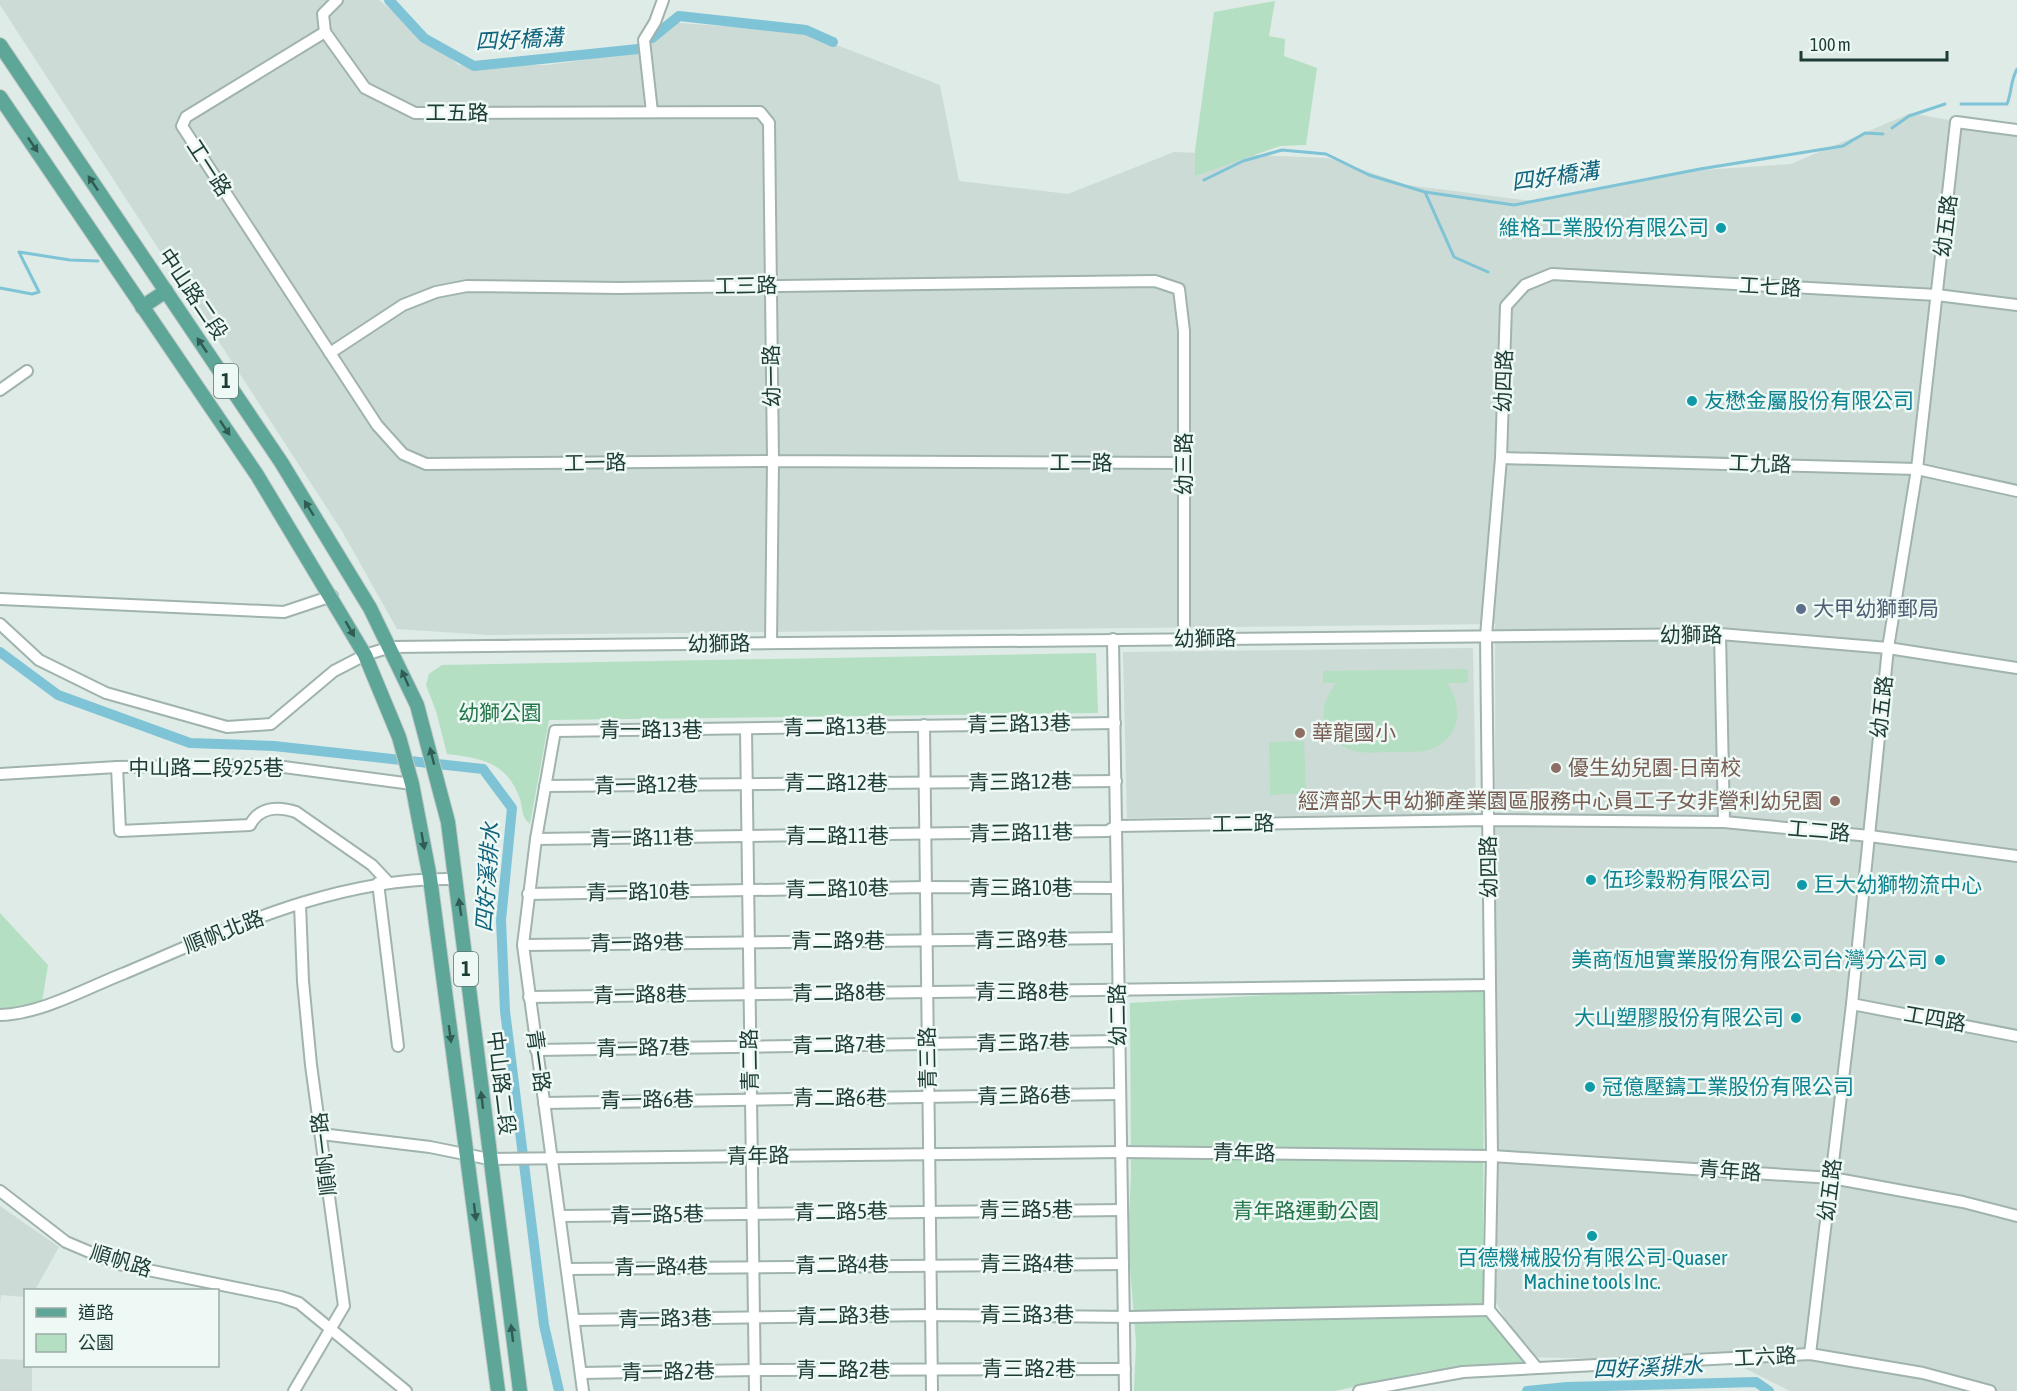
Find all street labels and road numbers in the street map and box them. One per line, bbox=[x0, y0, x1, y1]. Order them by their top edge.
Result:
street label: 工五路 bbox=[426, 100, 489, 124]
street label: 工一路 bbox=[183, 135, 237, 200]
street label: 幼五路 bbox=[1929, 193, 1961, 259]
street label: 中山路二段 bbox=[155, 243, 233, 344]
street label: 工三路 bbox=[714, 272, 778, 298]
street label: 工七路 bbox=[1738, 272, 1802, 300]
street label: 幼一路 bbox=[758, 344, 784, 408]
street label: 幼四路 bbox=[1490, 349, 1516, 413]
road number: 1 bbox=[214, 364, 238, 398]
street label: 幼三路 bbox=[1171, 433, 1195, 496]
street label: 工一路 bbox=[563, 449, 627, 475]
street label: 工一路 bbox=[1050, 450, 1113, 474]
street label: 工九路 bbox=[1728, 450, 1792, 476]
street label: 幼獅路 bbox=[1660, 622, 1723, 646]
street label: 幼獅路 bbox=[1173, 625, 1237, 651]
street label: 幼獅路 bbox=[687, 630, 751, 656]
street label: 幼五路 bbox=[1866, 674, 1896, 739]
street label: 青三路13巷 bbox=[967, 710, 1071, 736]
street label: 青二路13巷 bbox=[783, 713, 887, 739]
street label: 青一路13巷 bbox=[599, 717, 703, 741]
street label: 中山路二段925巷 bbox=[128, 755, 284, 779]
street label: 青三路12巷 bbox=[968, 768, 1072, 794]
street label: 青二路12巷 bbox=[784, 770, 888, 794]
street label: 青一路12巷 bbox=[594, 771, 698, 797]
street label: 工二路 bbox=[1211, 810, 1275, 836]
street label: 工二路 bbox=[1787, 815, 1852, 845]
street label: 青三路11巷 bbox=[969, 819, 1073, 845]
street label: 青二路11巷 bbox=[785, 823, 889, 847]
street label: 青一路11巷 bbox=[590, 824, 694, 850]
street label: 幼四路 bbox=[1475, 835, 1501, 899]
street label: 青二路10巷 bbox=[785, 875, 889, 901]
street label: 青三路10巷 bbox=[969, 875, 1073, 899]
street label: 青一路10巷 bbox=[586, 878, 690, 904]
street label: 順帆北路 bbox=[180, 905, 267, 957]
street label: 青三路9巷 bbox=[974, 926, 1068, 952]
street label: 青二路9巷 bbox=[791, 928, 885, 952]
street label: 青一路9巷 bbox=[590, 929, 684, 955]
road number: 1 bbox=[454, 952, 478, 986]
street label: 青二路8巷 bbox=[792, 979, 886, 1005]
street label: 青三路8巷 bbox=[975, 979, 1069, 1003]
street label: 青一路8巷 bbox=[593, 981, 687, 1007]
street label: 幼二路 bbox=[1104, 983, 1130, 1047]
street label: 工四路 bbox=[1902, 1001, 1968, 1035]
street label: 青三路 bbox=[914, 1026, 940, 1090]
street label: 青一路 bbox=[523, 1028, 555, 1094]
street label: 青二路 bbox=[736, 1028, 762, 1092]
street label: 中山路二段 bbox=[484, 1029, 520, 1136]
street label: 青三路7巷 bbox=[976, 1029, 1070, 1055]
street label: 青二路7巷 bbox=[792, 1031, 886, 1057]
street label: 青一路7巷 bbox=[596, 1034, 690, 1060]
street label: 青三路6巷 bbox=[977, 1082, 1071, 1108]
street label: 青二路6巷 bbox=[793, 1085, 887, 1109]
street label: 青一路6巷 bbox=[600, 1086, 694, 1112]
street label: 順帆一路 bbox=[306, 1111, 340, 1197]
street label: 青年路 bbox=[1212, 1139, 1276, 1165]
street label: 青年路 bbox=[726, 1142, 790, 1168]
street label: 青年路 bbox=[1698, 1156, 1762, 1184]
street label: 幼五路 bbox=[1813, 1157, 1845, 1223]
street label: 青三路5巷 bbox=[979, 1197, 1073, 1221]
street label: 青二路5巷 bbox=[794, 1198, 888, 1224]
street label: 青一路5巷 bbox=[610, 1201, 704, 1227]
street label: 順帆路 bbox=[88, 1239, 155, 1281]
street label: 青二路4巷 bbox=[795, 1251, 889, 1277]
street label: 青三路4巷 bbox=[980, 1251, 1074, 1275]
street label: 青一路4巷 bbox=[614, 1253, 708, 1279]
street label: 青二路3巷 bbox=[796, 1302, 890, 1328]
street label: 青三路3巷 bbox=[980, 1302, 1074, 1326]
street label: 青一路3巷 bbox=[618, 1305, 712, 1331]
street label: 工六路 bbox=[1733, 1342, 1797, 1370]
street label: 青三路2巷 bbox=[982, 1356, 1076, 1380]
street label: 青二路2巷 bbox=[796, 1357, 890, 1381]
street label: 青一路2巷 bbox=[621, 1358, 715, 1384]

